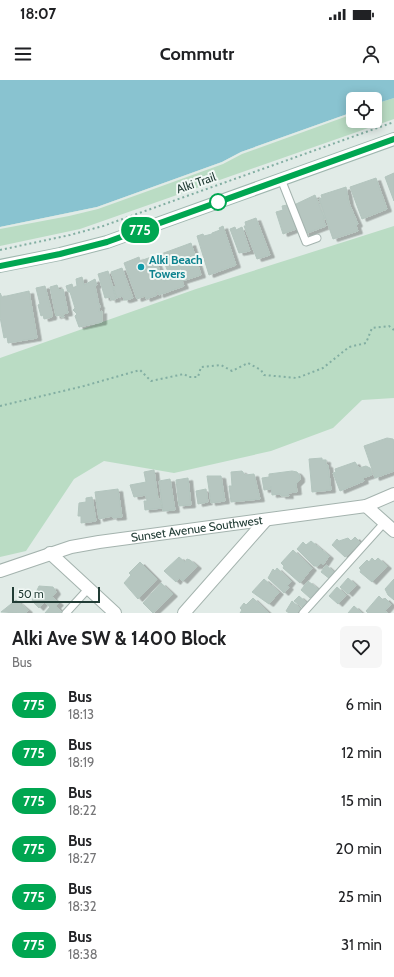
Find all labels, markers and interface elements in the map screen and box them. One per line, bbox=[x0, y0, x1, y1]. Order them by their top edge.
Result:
text: 18:07 bbox=[20, 5, 56, 23]
icon: menu bbox=[12, 43, 34, 65]
text: Commutr bbox=[160, 43, 234, 65]
icon: person bbox=[360, 43, 382, 65]
map controls bbox=[346, 92, 382, 128]
button: locate bbox=[346, 92, 382, 128]
street label: Alki Trail bbox=[174, 169, 218, 196]
unlabelled marker bbox=[209, 193, 227, 211]
line badge: 775 bbox=[117, 217, 163, 243]
text: 775 bbox=[129, 221, 151, 239]
place label: Alki Beach Towers bbox=[149, 252, 203, 281]
marker: Alki Beach Towers bbox=[136, 262, 146, 272]
street label: Sunset Avenue Southwest bbox=[130, 512, 263, 545]
scale bar bbox=[12, 585, 100, 604]
text: 50 m bbox=[18, 587, 44, 601]
button: heart bbox=[340, 626, 382, 668]
text: Alki Ave SW & 1400 Block bbox=[12, 627, 226, 650]
text: Bus bbox=[12, 654, 32, 670]
text: Bus bbox=[68, 688, 92, 706]
text: 775 bbox=[23, 696, 45, 714]
text: 6 min bbox=[345, 696, 382, 714]
text: 18:13 bbox=[68, 706, 94, 722]
text: Bus bbox=[68, 736, 92, 754]
text: 775 bbox=[23, 744, 45, 762]
text: 12 min bbox=[341, 744, 382, 762]
text: 18:19 bbox=[68, 754, 94, 770]
text: Bus bbox=[68, 784, 92, 802]
text: 775 bbox=[23, 792, 45, 810]
text: 15 min bbox=[341, 792, 382, 810]
text: 18:22 bbox=[68, 802, 96, 818]
text: Bus bbox=[68, 832, 92, 850]
text: 775 bbox=[23, 840, 45, 858]
text: 20 min bbox=[336, 840, 382, 858]
text: 18:27 bbox=[68, 850, 96, 866]
text: Bus bbox=[68, 880, 92, 898]
text: 775 bbox=[23, 888, 45, 906]
text: 25 min bbox=[338, 888, 382, 906]
text: 18:32 bbox=[68, 898, 97, 914]
text: Bus bbox=[68, 928, 92, 946]
text: 775 bbox=[23, 936, 45, 954]
text: 31 min bbox=[341, 936, 382, 954]
text: 18:38 bbox=[68, 946, 98, 962]

